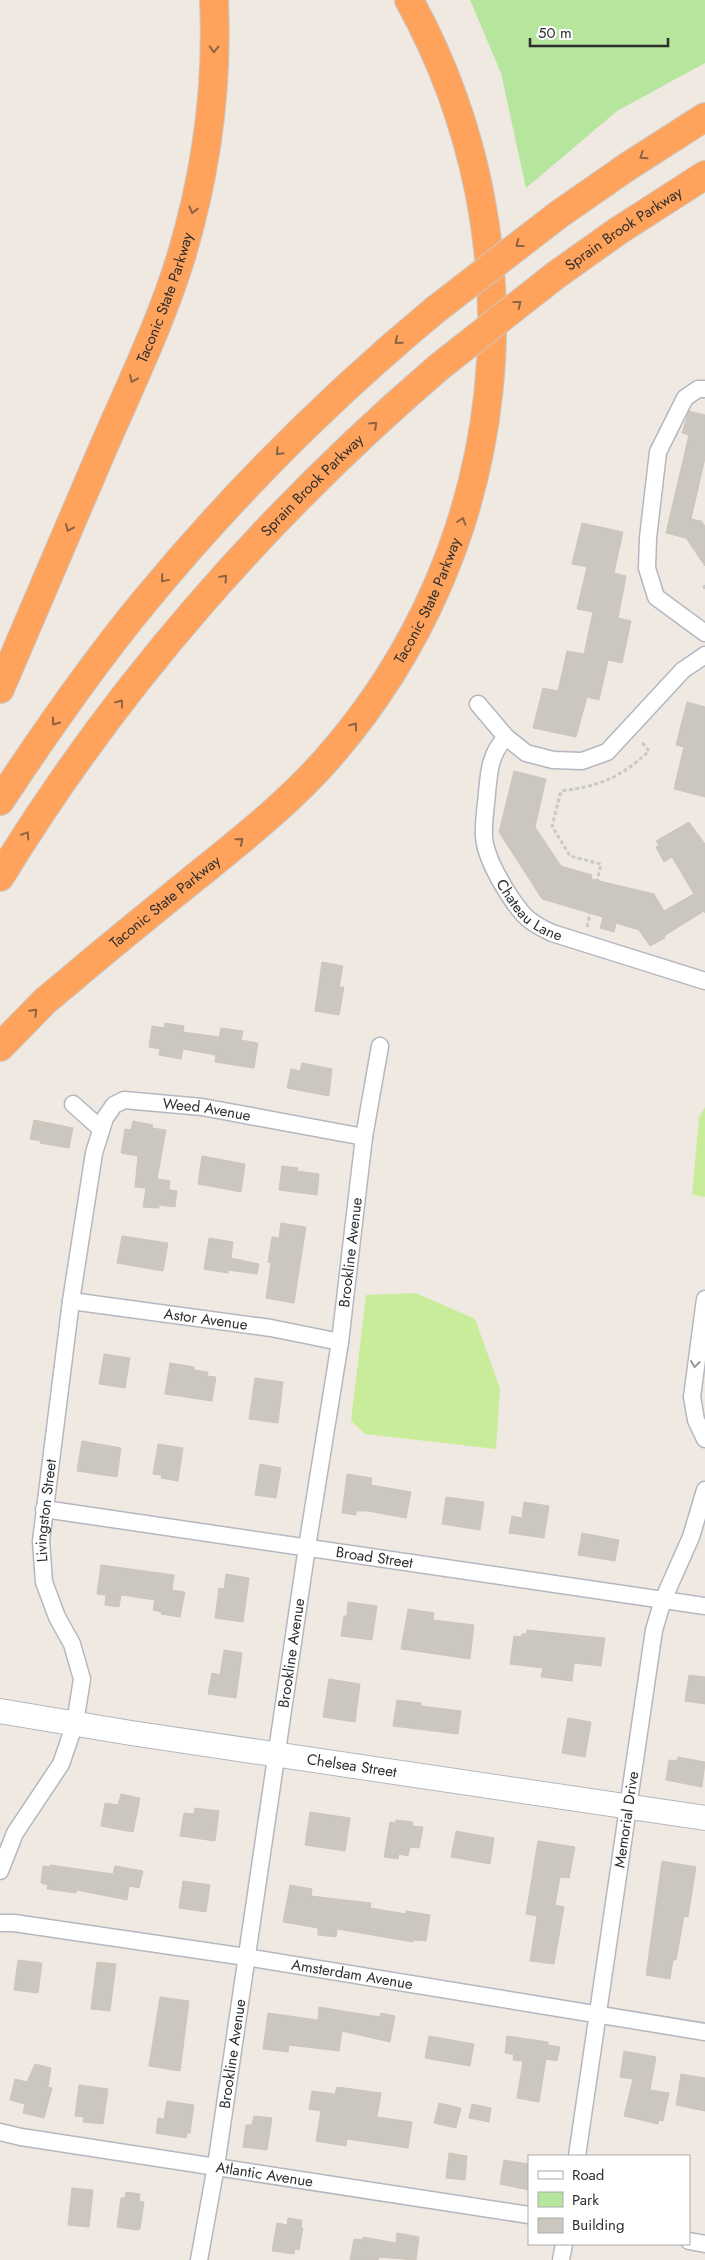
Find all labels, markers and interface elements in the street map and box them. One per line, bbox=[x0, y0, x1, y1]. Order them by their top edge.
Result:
scale bar bbox=[530, 15, 668, 47]
text: 50 m bbox=[538, 22, 572, 44]
one-way arrow bbox=[209, 45, 219, 53]
one-way arrow bbox=[639, 150, 648, 160]
street label: Sprain Brook Parkway bbox=[561, 181, 687, 276]
one-way arrow bbox=[189, 205, 199, 213]
street label: Taconic State Parkway bbox=[131, 230, 199, 366]
one-way arrow bbox=[515, 238, 525, 247]
one-way arrow bbox=[512, 301, 521, 309]
one-way arrow bbox=[395, 336, 404, 344]
one-way arrow bbox=[129, 374, 139, 383]
one-way arrow bbox=[369, 422, 378, 431]
street label: Sprain Brook Parkway bbox=[256, 429, 369, 542]
one-way arrow bbox=[276, 446, 285, 455]
one-way arrow bbox=[456, 518, 466, 526]
one-way arrow bbox=[64, 523, 75, 532]
street label: Taconic State Parkway bbox=[388, 534, 466, 668]
one-way arrow bbox=[160, 573, 169, 582]
one-way arrow bbox=[218, 574, 227, 583]
one-way arrow bbox=[114, 699, 123, 709]
one-way arrow bbox=[52, 716, 61, 726]
one-way arrow bbox=[349, 723, 357, 732]
one-way arrow bbox=[20, 832, 29, 841]
one-way arrow bbox=[234, 839, 243, 847]
street label: Taconic State Parkway bbox=[105, 850, 226, 954]
street label: Chateau Lane bbox=[491, 875, 565, 947]
one-way arrow bbox=[28, 1009, 37, 1018]
street label: Weed Avenue bbox=[162, 1093, 253, 1127]
street label: Brookline Avenue bbox=[333, 1196, 368, 1309]
street label: Astor Avenue bbox=[163, 1303, 249, 1336]
one-way arrow bbox=[690, 1361, 701, 1369]
street label: Livingston Street bbox=[30, 1457, 62, 1563]
street label: Broad Street bbox=[334, 1541, 415, 1574]
street label: Brookline Avenue bbox=[272, 1596, 310, 1709]
street label: Chelsea Street bbox=[305, 1748, 399, 1783]
street label: Memorial Drive bbox=[608, 1770, 644, 1869]
street label: Amsterdam Avenue bbox=[290, 1954, 415, 1995]
street label: Brookline Avenue bbox=[214, 1997, 251, 2110]
legend bbox=[528, 2155, 690, 2245]
street label: Atlantic Avenue bbox=[214, 2156, 315, 2193]
text: Road bbox=[572, 2164, 604, 2186]
text: Park bbox=[572, 2189, 599, 2211]
text: Building bbox=[572, 2214, 624, 2236]

